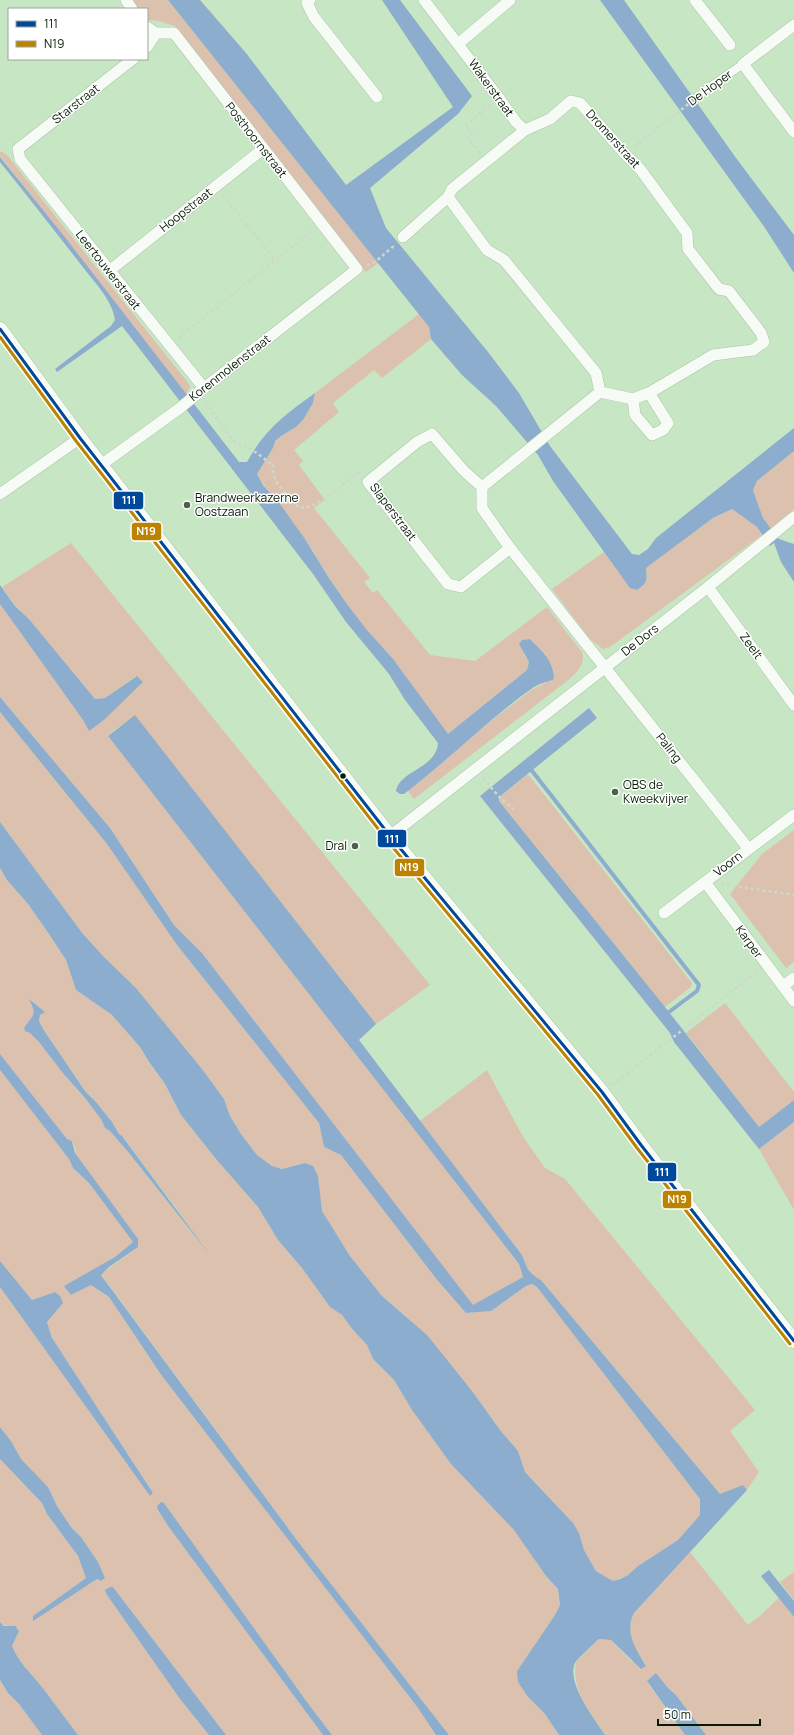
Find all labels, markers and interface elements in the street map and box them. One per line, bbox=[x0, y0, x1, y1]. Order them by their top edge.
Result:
legend bbox=[8, 8, 148, 60]
text: 111 bbox=[44, 15, 58, 32]
text: N19 bbox=[44, 35, 64, 52]
street label: Wakerstraat bbox=[465, 55, 518, 120]
street label: De Hoper bbox=[684, 65, 736, 110]
street label: Starstraat bbox=[48, 79, 103, 128]
street label: Posthoornstraat bbox=[222, 98, 291, 181]
street label: Dromerstraat bbox=[582, 106, 645, 172]
street label: Hoopstraat bbox=[156, 183, 216, 236]
street label: Leertouwerstraat bbox=[72, 226, 145, 313]
street label: Korenmolenstraat bbox=[185, 330, 274, 405]
street label: Slaperstraat bbox=[366, 479, 421, 544]
place label: Brandweerkazerne Oostzaan bbox=[195, 489, 299, 520]
line badge: 111 bbox=[113, 491, 144, 510]
text: 111 bbox=[122, 492, 136, 507]
marker: Brandweerkazerne Oostzaan bbox=[182, 500, 192, 510]
line badge: N19 bbox=[131, 522, 162, 541]
text: N19 bbox=[136, 523, 156, 538]
street label: De Dors bbox=[618, 620, 662, 660]
street label: Zeelt bbox=[736, 629, 767, 663]
street label: Paling bbox=[652, 729, 686, 766]
unlabelled marker bbox=[338, 771, 348, 781]
place label: OBS de Kweekvijver bbox=[623, 776, 689, 807]
marker: OBS de Kweekvijver bbox=[610, 787, 620, 797]
line badge: 111 bbox=[377, 829, 407, 848]
text: 111 bbox=[385, 831, 399, 846]
place label: Dral bbox=[325, 837, 347, 854]
marker: Dral bbox=[350, 841, 360, 851]
street label: Voorn bbox=[710, 847, 746, 880]
line badge: N19 bbox=[394, 858, 425, 877]
text: N19 bbox=[399, 859, 419, 874]
street label: Karper bbox=[732, 922, 767, 962]
line badge: 111 bbox=[647, 1162, 677, 1182]
text: 111 bbox=[655, 1164, 669, 1179]
line badge: N19 bbox=[662, 1190, 692, 1209]
text: N19 bbox=[667, 1191, 687, 1206]
scale bar bbox=[658, 1701, 760, 1727]
text: 50 m bbox=[664, 1706, 691, 1723]

